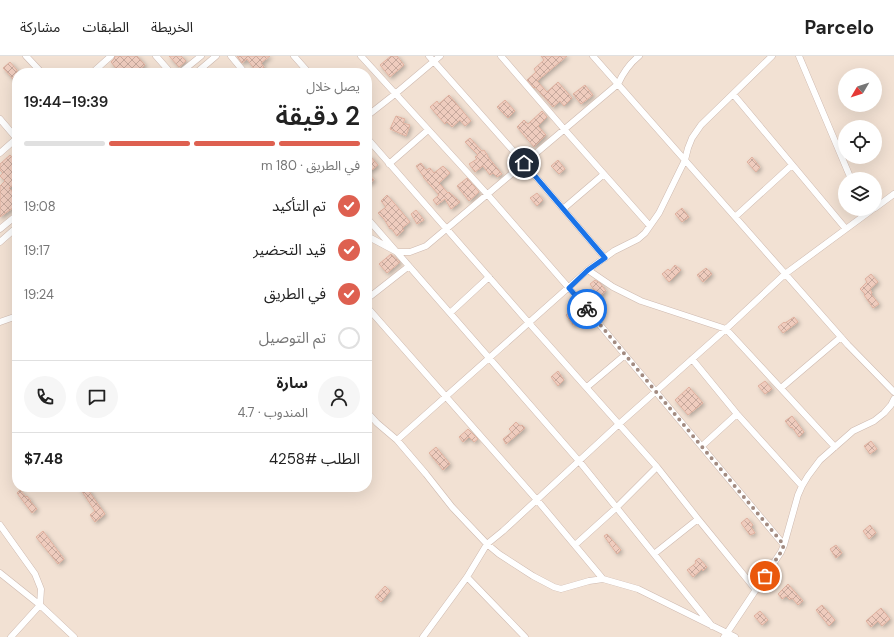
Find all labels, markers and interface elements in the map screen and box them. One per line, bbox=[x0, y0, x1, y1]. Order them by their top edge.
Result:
text: Parcelo bbox=[805, 15, 874, 40]
text: مشاركة bbox=[20, 18, 60, 36]
text: الطبقات bbox=[82, 18, 129, 36]
text: الخريطة bbox=[151, 18, 193, 36]
north arrow bbox=[838, 68, 882, 112]
map controls bbox=[838, 68, 882, 216]
text: يصل خلال bbox=[306, 78, 360, 95]
text: 19:39–19:44 bbox=[24, 92, 108, 112]
text: 2 دقيقة bbox=[276, 99, 360, 133]
button: locate bbox=[838, 120, 882, 164]
pin bbox=[507, 146, 541, 180]
icon: home bbox=[513, 152, 535, 174]
text: في الطريق · 180 m bbox=[261, 157, 360, 174]
button: layers bbox=[838, 172, 882, 216]
icon: check bbox=[338, 195, 360, 217]
text: تم التأكيد bbox=[272, 196, 326, 216]
text: 19:08 bbox=[24, 198, 56, 215]
icon: check bbox=[338, 239, 360, 261]
text: قيد التحضير bbox=[253, 240, 326, 260]
text: 19:17 bbox=[24, 242, 50, 259]
icon: check bbox=[338, 283, 360, 305]
text: في الطريق bbox=[264, 284, 326, 304]
text: 19:24 bbox=[24, 286, 54, 303]
courier bbox=[567, 289, 607, 329]
icon: bike bbox=[576, 298, 598, 320]
text: تم التوصيل bbox=[259, 328, 326, 348]
text: سارة bbox=[276, 373, 308, 393]
button: phone bbox=[24, 376, 66, 418]
button: chat bbox=[76, 376, 118, 418]
button: person bbox=[318, 376, 360, 418]
text: المندوب · 4.7 bbox=[237, 404, 308, 421]
text: $7.48 bbox=[24, 449, 63, 469]
text: الطلب #4258 bbox=[269, 449, 360, 469]
pin bbox=[748, 559, 782, 593]
icon: bag bbox=[754, 565, 776, 587]

